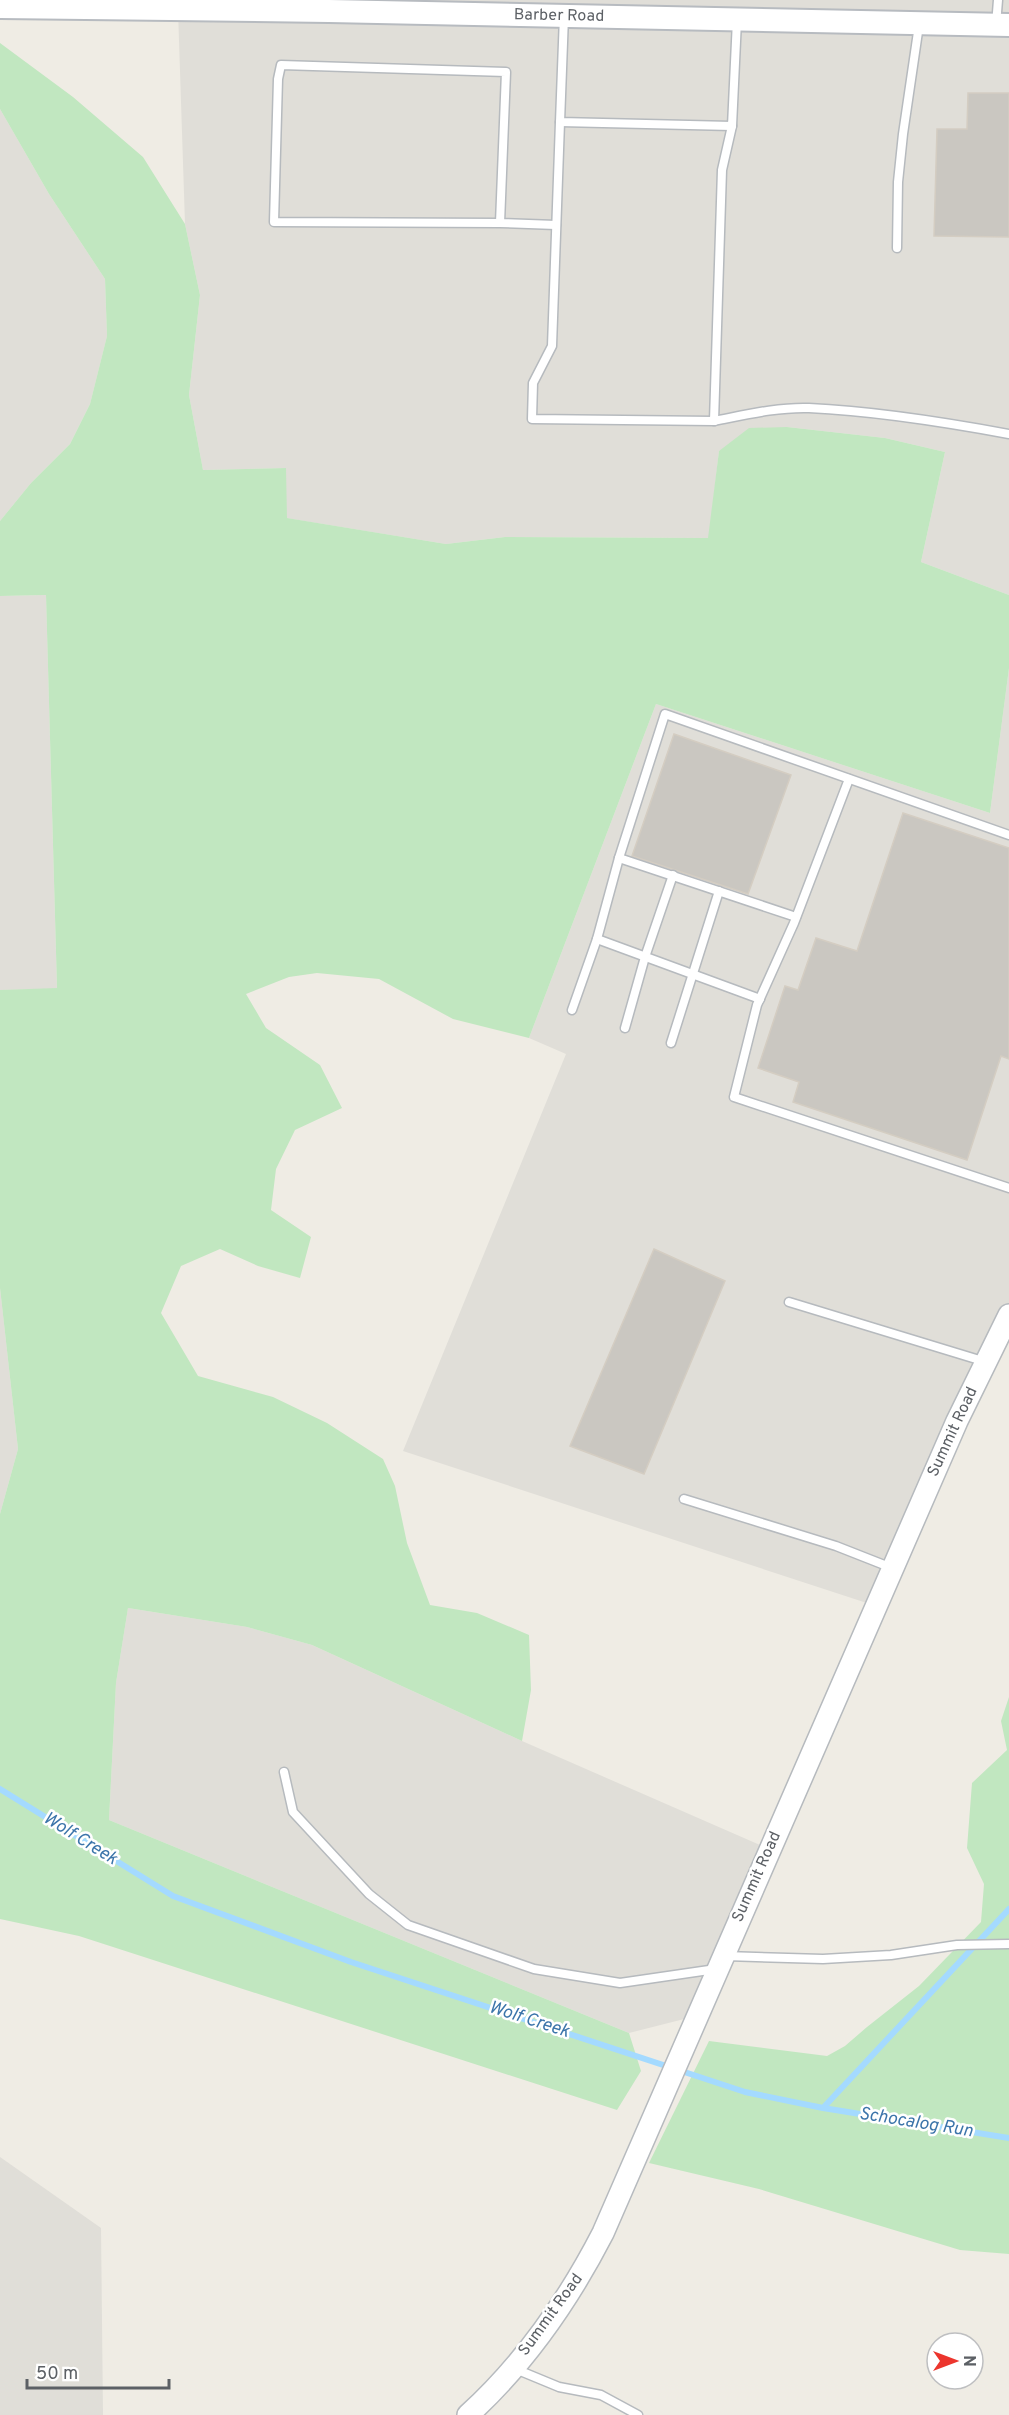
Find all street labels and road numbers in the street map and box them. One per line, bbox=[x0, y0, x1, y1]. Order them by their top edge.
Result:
street label: Barber Road bbox=[514, 5, 604, 27]
street label: Summit Road bbox=[923, 1384, 983, 1480]
street label: Summit Road bbox=[728, 1829, 786, 1925]
street label: Summit Road bbox=[514, 2270, 588, 2360]

